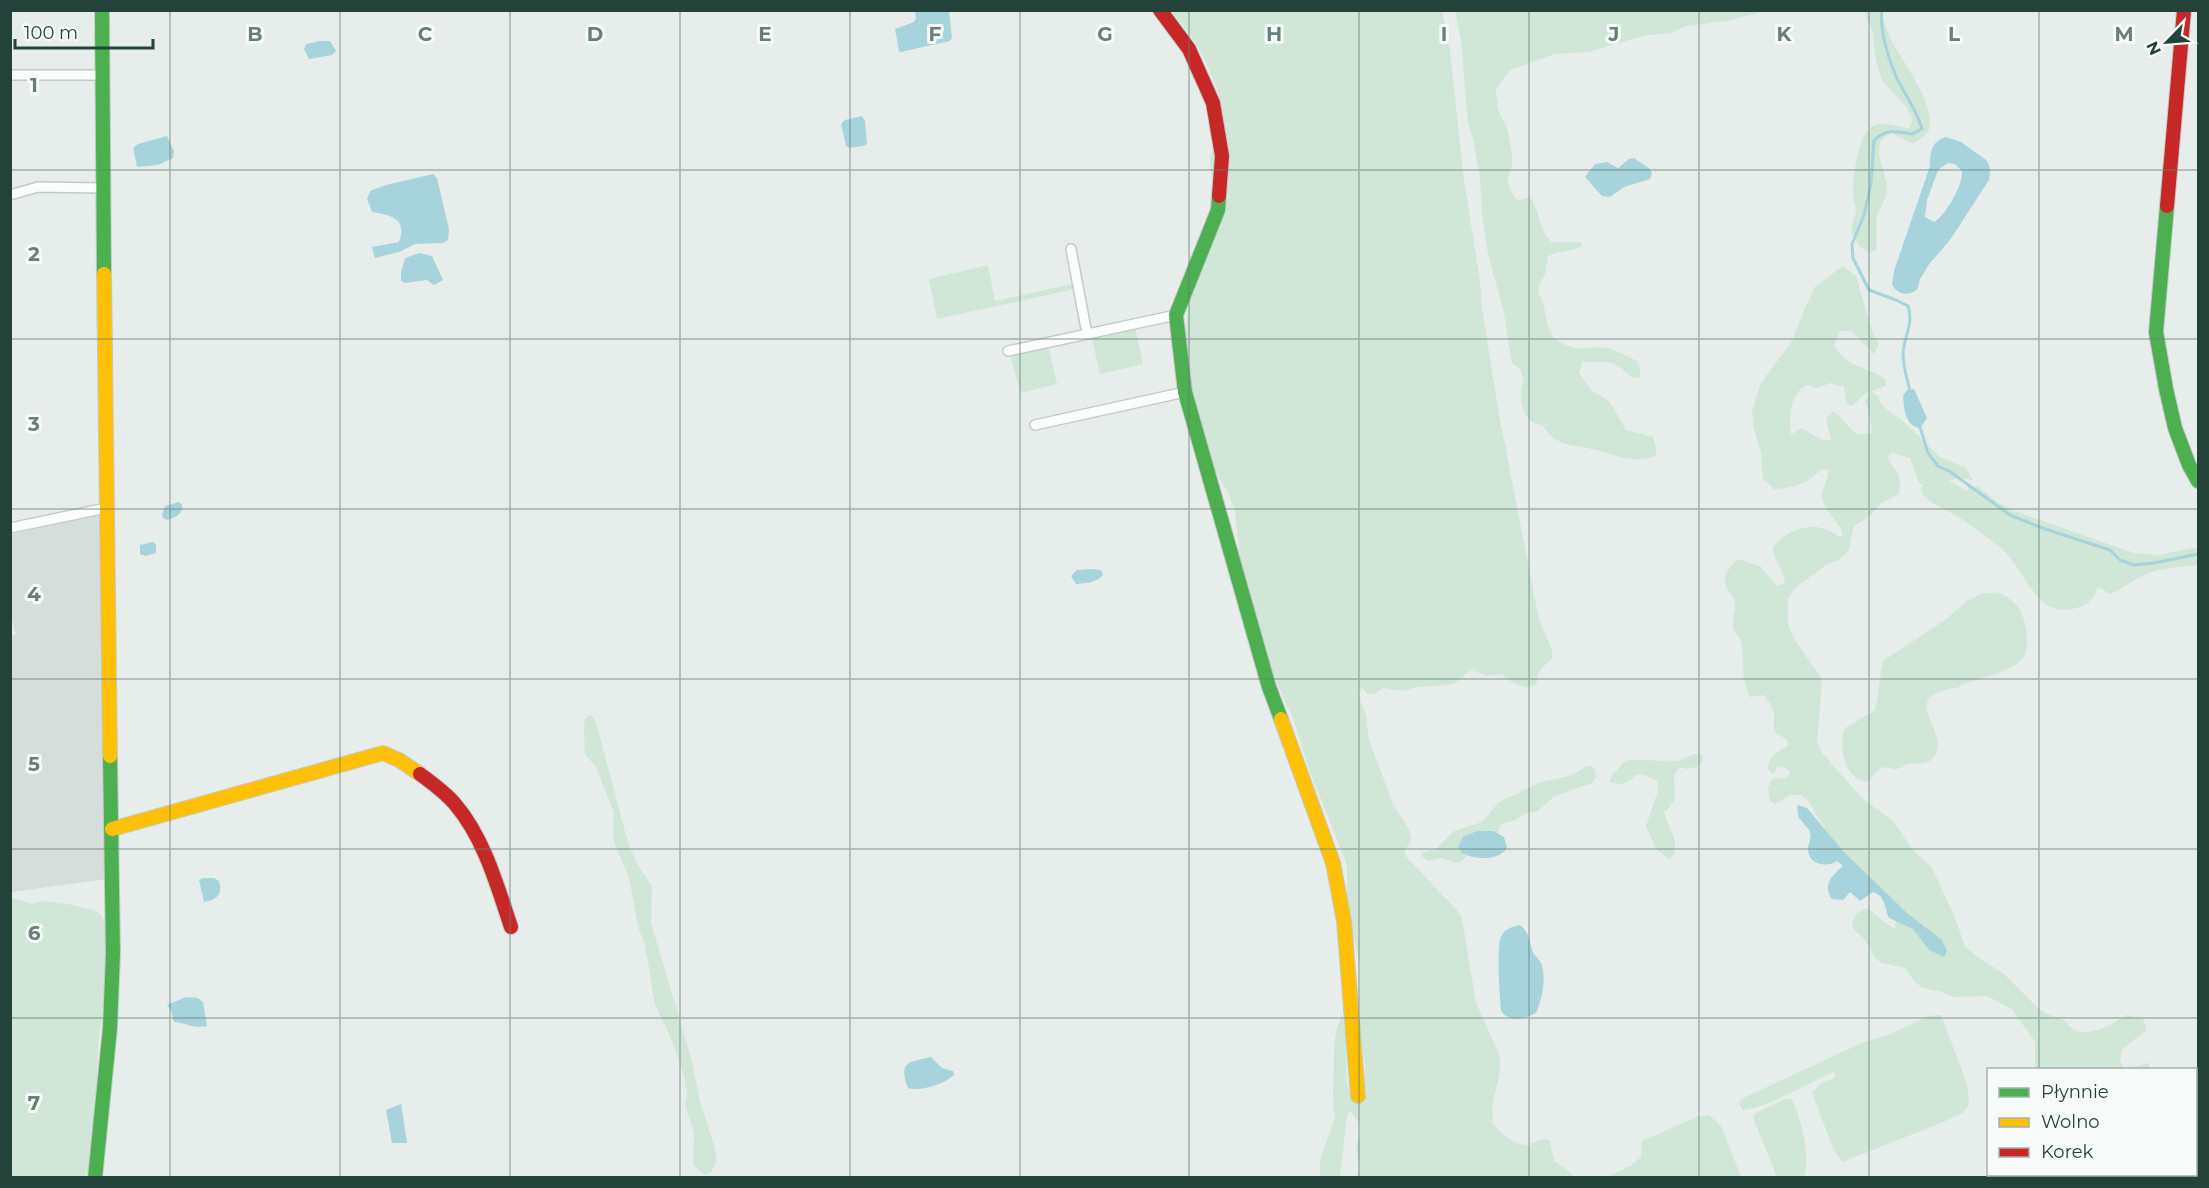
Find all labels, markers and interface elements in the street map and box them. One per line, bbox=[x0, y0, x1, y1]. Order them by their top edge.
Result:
scale bar bbox=[15, 12, 153, 50]
north arrow bbox=[2137, 12, 2197, 72]
text: 100 m bbox=[24, 22, 78, 44]
text: B bbox=[247, 22, 263, 46]
text: C bbox=[418, 22, 433, 46]
text: D bbox=[587, 22, 603, 46]
text: E bbox=[758, 22, 772, 46]
text: F bbox=[929, 22, 942, 46]
text: G bbox=[1097, 22, 1113, 46]
text: H bbox=[1266, 22, 1282, 46]
text: I bbox=[1441, 22, 1447, 46]
text: J bbox=[1608, 22, 1619, 46]
text: K bbox=[1777, 22, 1793, 46]
text: L bbox=[1948, 22, 1960, 46]
text: M bbox=[2114, 22, 2134, 46]
text: N bbox=[2143, 38, 2165, 58]
text: 1 bbox=[30, 73, 38, 97]
text: 2 bbox=[28, 242, 40, 266]
text: 3 bbox=[27, 412, 40, 436]
text: 4 bbox=[27, 582, 41, 606]
text: 5 bbox=[28, 752, 40, 776]
text: 6 bbox=[28, 921, 41, 945]
legend bbox=[1987, 1068, 2197, 1176]
text: Płynnie bbox=[2041, 1081, 2109, 1103]
text: 7 bbox=[28, 1091, 40, 1115]
text: Wolno bbox=[2041, 1111, 2100, 1133]
text: Korek bbox=[2041, 1141, 2094, 1163]

